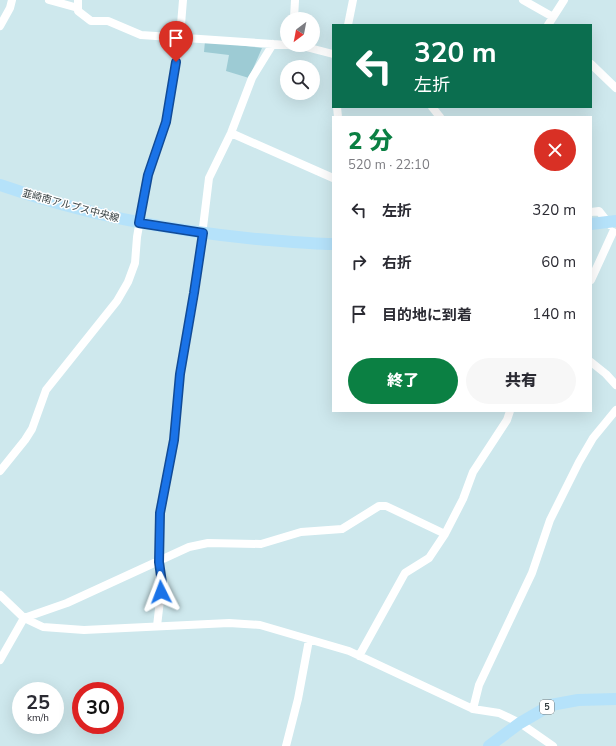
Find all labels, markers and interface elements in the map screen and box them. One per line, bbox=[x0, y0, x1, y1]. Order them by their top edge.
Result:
north arrow bbox=[280, 12, 320, 52]
map controls bbox=[280, 12, 320, 100]
pin bbox=[159, 21, 193, 62]
icon: arrive bbox=[165, 27, 187, 49]
text: 320 m bbox=[414, 34, 497, 72]
icon: left bbox=[348, 40, 400, 92]
button: search bbox=[280, 60, 320, 100]
text: 左折 bbox=[414, 73, 450, 97]
text: 2 分 bbox=[348, 125, 393, 157]
button: close bbox=[534, 129, 576, 171]
text: 520 m · 22:10 bbox=[348, 156, 430, 174]
street label: 韮崎南アルプス中央線 bbox=[21, 186, 121, 226]
icon: left bbox=[348, 199, 370, 221]
text: 320 m bbox=[532, 200, 576, 220]
text: 左折 bbox=[382, 201, 412, 221]
icon: right bbox=[348, 251, 370, 273]
text: 60 m bbox=[541, 252, 576, 272]
text: 右折 bbox=[382, 253, 412, 273]
icon: arrive bbox=[348, 303, 370, 325]
text: 140 m bbox=[532, 304, 576, 324]
text: 目的地に到着 bbox=[382, 305, 472, 325]
button: 終了 bbox=[348, 358, 458, 404]
button: 共有 bbox=[466, 358, 576, 404]
position arrow bbox=[140, 571, 182, 613]
speed limit sign: 30 bbox=[72, 682, 124, 734]
text: 25 bbox=[26, 689, 50, 716]
road number: 5 bbox=[540, 700, 554, 714]
text: km/h bbox=[27, 711, 49, 725]

